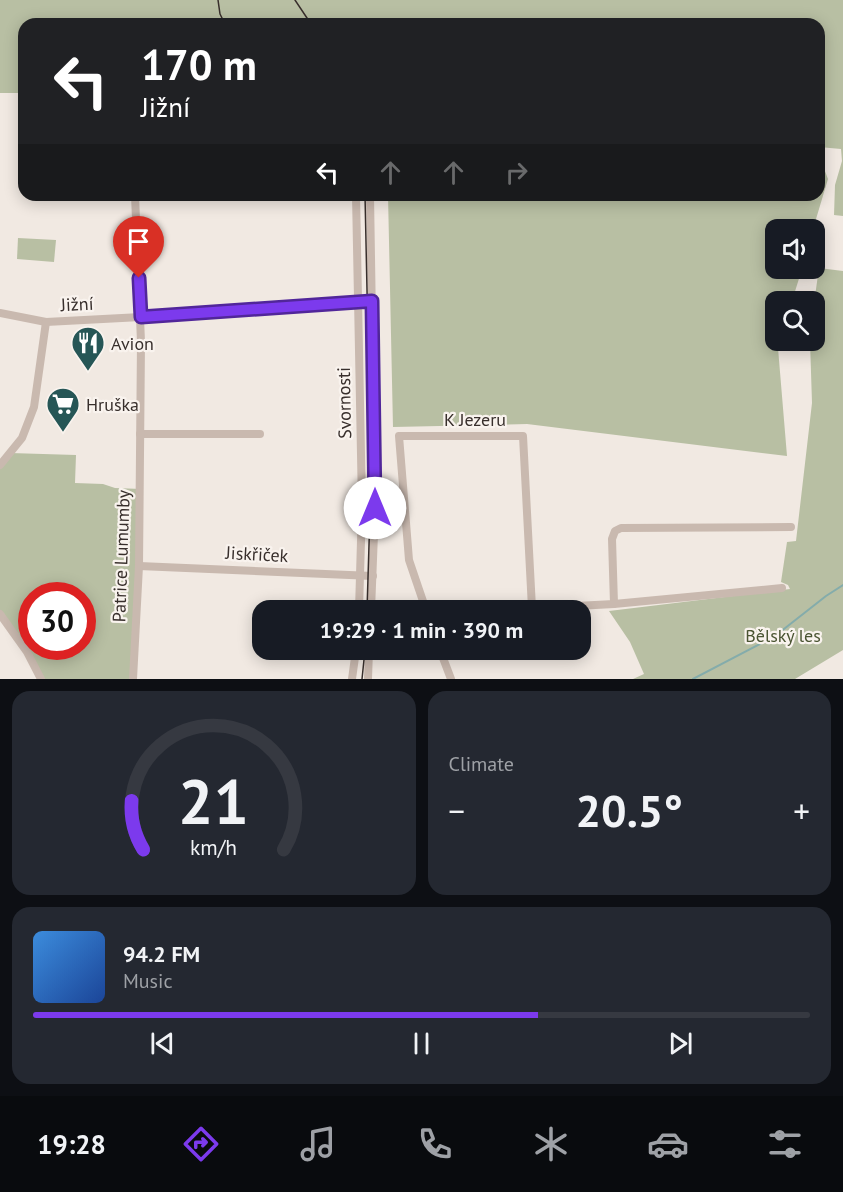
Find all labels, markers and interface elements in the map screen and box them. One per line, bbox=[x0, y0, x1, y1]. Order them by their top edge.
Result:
text: 170 m bbox=[141, 37, 257, 92]
icon: left bbox=[42, 42, 120, 120]
text: Jižní bbox=[141, 90, 190, 124]
icon: left bbox=[311, 156, 344, 189]
icon: ahead bbox=[374, 156, 407, 189]
icon: ahead bbox=[437, 156, 470, 189]
icon: right bbox=[500, 156, 533, 189]
pin bbox=[113, 216, 164, 278]
map controls bbox=[765, 219, 825, 351]
button: sound bbox=[765, 219, 825, 279]
icon: arrive bbox=[122, 225, 155, 258]
button: search bbox=[765, 291, 825, 351]
street label: Jižní bbox=[59, 292, 94, 316]
restaurant icon: Avion bbox=[70, 325, 106, 372]
place label: Avion bbox=[111, 332, 154, 355]
street label: Svornosti bbox=[332, 367, 356, 439]
supermarket icon: Hruška bbox=[45, 386, 81, 433]
place label: Hruška bbox=[86, 393, 139, 416]
street label: K Jezeru bbox=[444, 408, 506, 431]
position arrow bbox=[343, 476, 407, 540]
street label: Patrice Lumumby bbox=[107, 489, 135, 623]
street label: Jiskřiček bbox=[224, 541, 289, 567]
speed limit sign: 30 bbox=[18, 582, 96, 660]
text: 19:29 · 1 min · 390 m bbox=[320, 616, 523, 644]
park label: Bělský les bbox=[745, 624, 821, 647]
text: Climate bbox=[449, 751, 514, 777]
text: 21 bbox=[178, 760, 249, 841]
text: 20.5° bbox=[576, 781, 683, 839]
text: − bbox=[449, 789, 465, 832]
text: + bbox=[793, 789, 810, 832]
text: km/h bbox=[190, 833, 237, 861]
text: 94.2 FM bbox=[123, 940, 200, 968]
text: Music bbox=[123, 968, 172, 994]
icon: previous bbox=[146, 1027, 179, 1060]
icon: pause bbox=[405, 1027, 438, 1060]
icon: next bbox=[664, 1027, 697, 1060]
icon: directions bbox=[180, 1123, 222, 1165]
icon: music bbox=[297, 1123, 339, 1165]
icon: phone bbox=[414, 1123, 456, 1165]
icon: climate bbox=[530, 1123, 572, 1165]
icon: car bbox=[647, 1123, 689, 1165]
icon: filters bbox=[764, 1123, 806, 1165]
text: 19:28 bbox=[37, 1127, 106, 1161]

